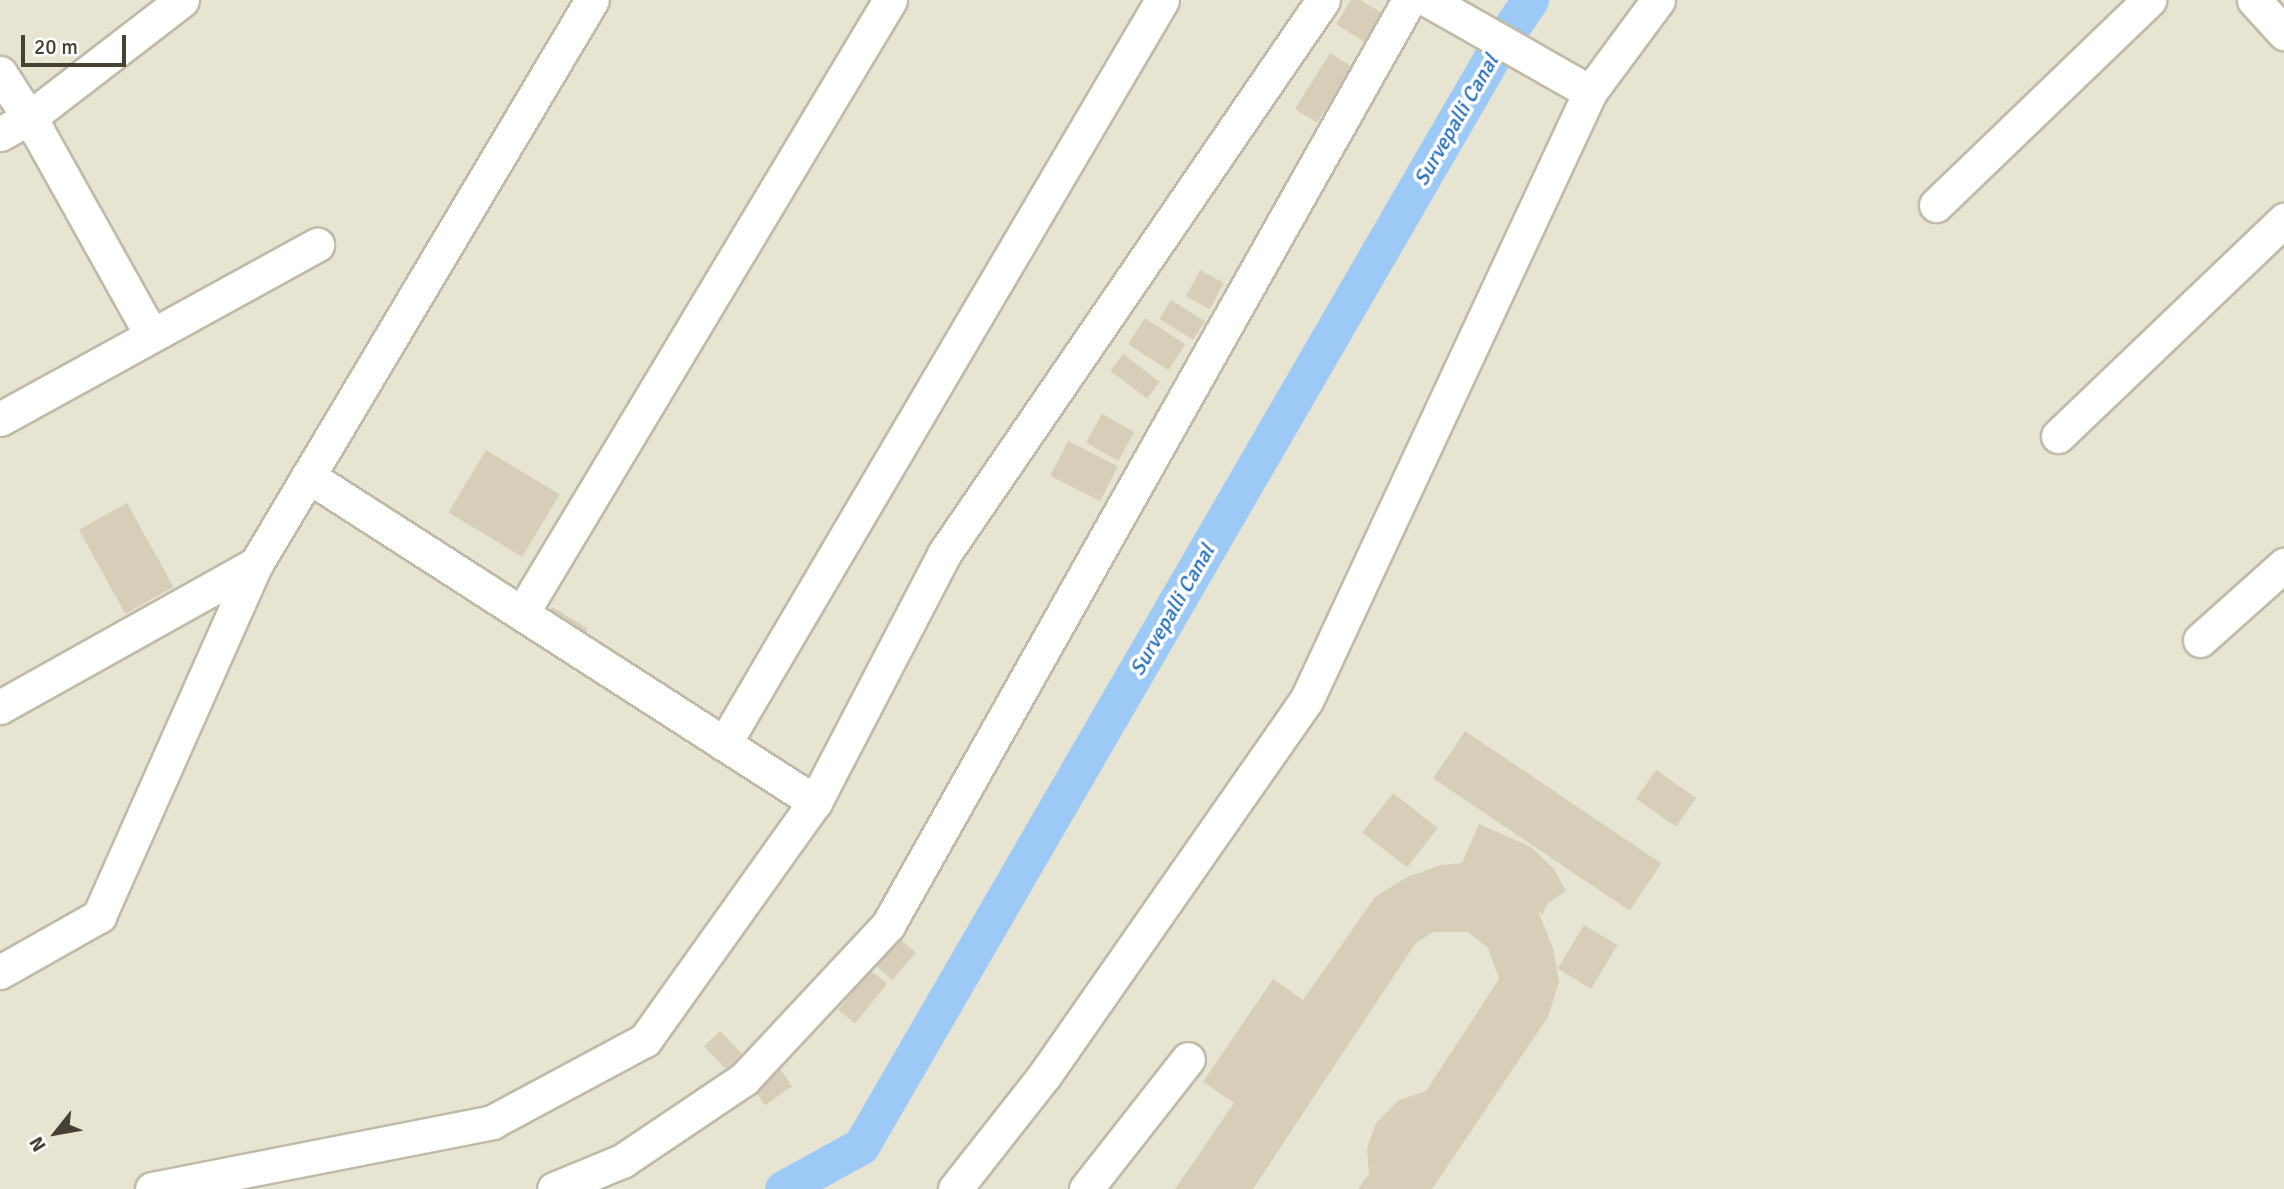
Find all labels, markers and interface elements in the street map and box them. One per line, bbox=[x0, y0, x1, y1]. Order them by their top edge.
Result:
scale bar bbox=[24, 21, 130, 65]
text: 20 m bbox=[34, 34, 78, 60]
water label: Survepalli Canal bbox=[1408, 50, 1504, 190]
water label: Survepalli Canal bbox=[1124, 540, 1220, 680]
north arrow bbox=[21, 1098, 91, 1168]
text: N bbox=[24, 1132, 52, 1156]

